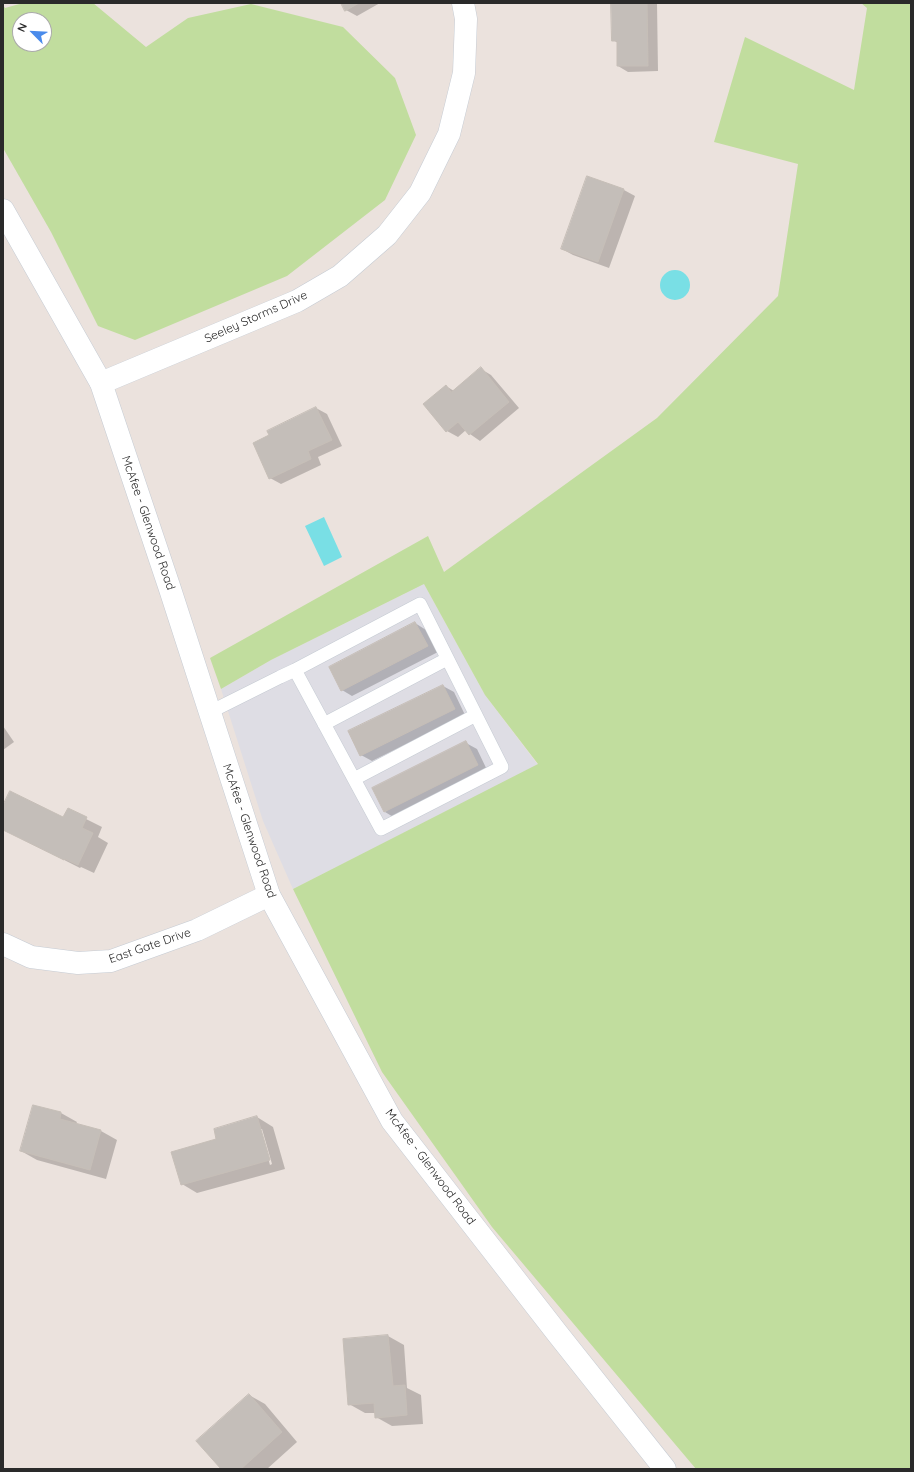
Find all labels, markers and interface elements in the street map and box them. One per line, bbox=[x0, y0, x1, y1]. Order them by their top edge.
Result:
north arrow bbox=[12, 12, 52, 52]
text: N bbox=[14, 21, 30, 34]
street label: Seeley Storms Drive bbox=[202, 288, 310, 346]
street label: McAfee - Glenwood Road bbox=[118, 454, 178, 592]
street label: McAfee - Glenwood Road bbox=[219, 762, 279, 900]
street label: East Gate Drive bbox=[107, 925, 193, 967]
street label: McAfee - Glenwood Road bbox=[382, 1106, 478, 1228]

